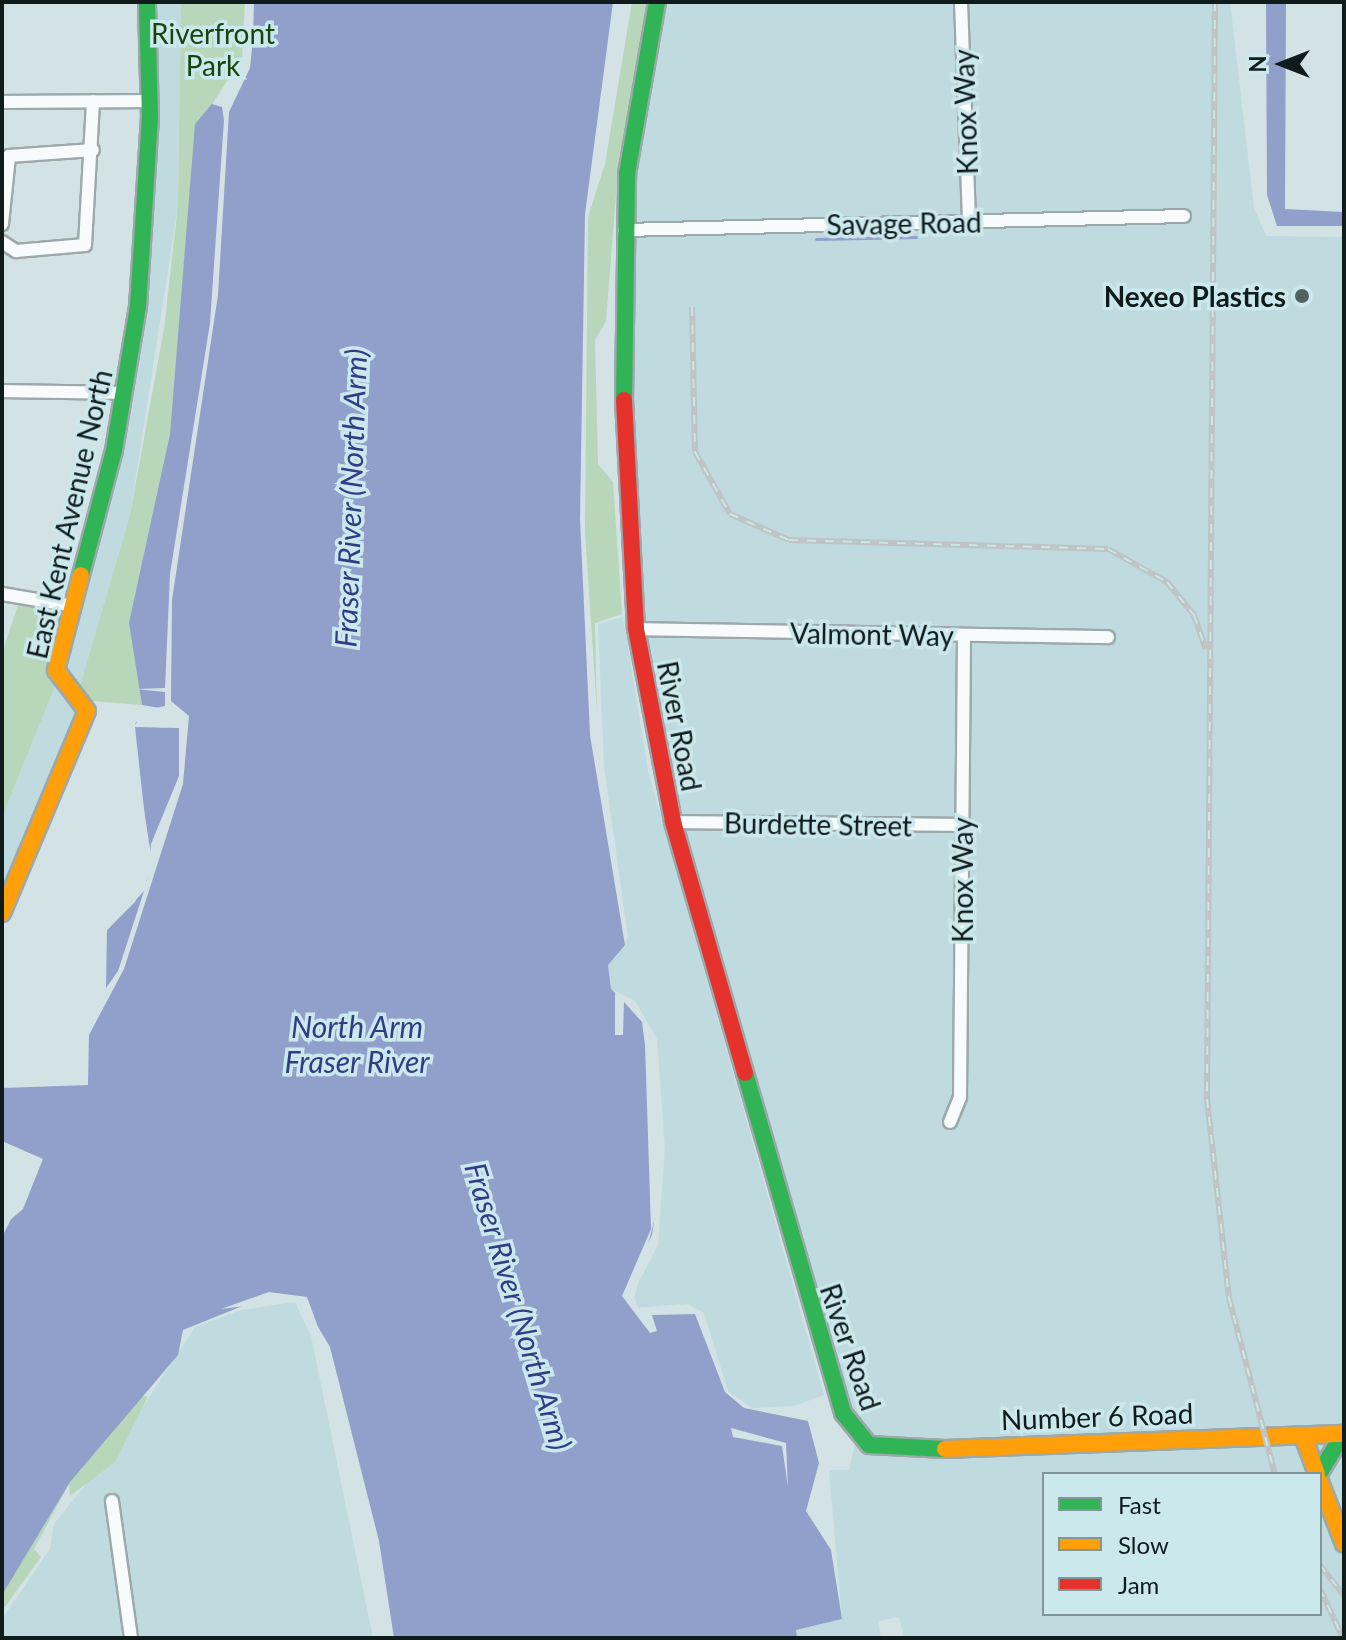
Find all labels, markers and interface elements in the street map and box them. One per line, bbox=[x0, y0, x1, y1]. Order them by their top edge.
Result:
park label: Riverfront Park bbox=[151, 16, 275, 82]
north arrow bbox=[1242, 24, 1322, 104]
street label: Knox Way bbox=[946, 48, 984, 176]
text: N bbox=[1244, 56, 1271, 72]
street label: Savage Road bbox=[826, 205, 982, 241]
place label: Nexeo Plastics bbox=[1104, 279, 1286, 313]
marker: Nexeo Plastics bbox=[1293, 287, 1311, 305]
water label: Fraser River (North Arm) bbox=[327, 347, 373, 649]
street label: East Kent Avenue North bbox=[19, 366, 119, 662]
street label: Valmont Way bbox=[790, 616, 954, 652]
street label: River Road bbox=[651, 658, 709, 794]
street label: Burdette Street bbox=[724, 806, 912, 842]
street label: Knox Way bbox=[945, 817, 979, 943]
water label: North Arm Fraser River bbox=[284, 1008, 430, 1078]
water label: Fraser River (North Arm) bbox=[458, 1157, 580, 1455]
street label: River Road bbox=[814, 1279, 888, 1415]
street label: Number 6 Road bbox=[1000, 1396, 1194, 1436]
legend bbox=[1042, 1472, 1322, 1616]
text: Fast bbox=[1118, 1490, 1161, 1519]
text: Slow bbox=[1118, 1530, 1169, 1559]
text: Jam bbox=[1118, 1570, 1159, 1599]

